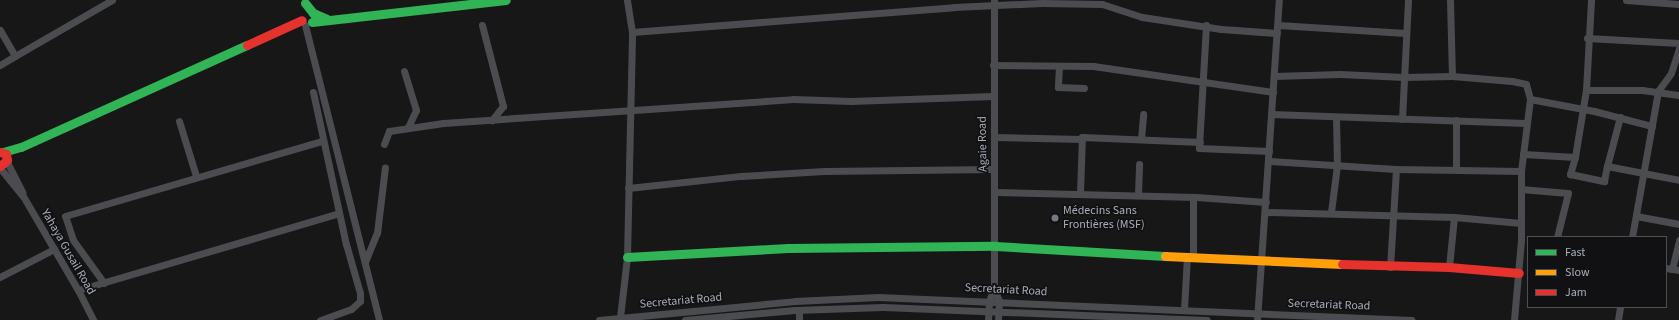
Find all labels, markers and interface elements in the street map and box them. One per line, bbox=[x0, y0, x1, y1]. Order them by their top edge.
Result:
street label: Agaie Road bbox=[975, 116, 991, 172]
place label: Médecins Sans Frontières (MSF) bbox=[1063, 204, 1145, 232]
street label: Yahaya Gusail Road bbox=[38, 207, 98, 297]
marker: Médecins Sans Frontières (MSF) bbox=[1050, 213, 1060, 223]
legend bbox=[1527, 236, 1667, 308]
text: Fast bbox=[1565, 244, 1585, 261]
text: Slow bbox=[1565, 264, 1590, 281]
street label: Secretariat Road bbox=[964, 281, 1048, 299]
text: Jam bbox=[1565, 284, 1587, 301]
street label: Secretariat Road bbox=[639, 290, 723, 312]
street label: Secretariat Road bbox=[1287, 296, 1371, 314]

